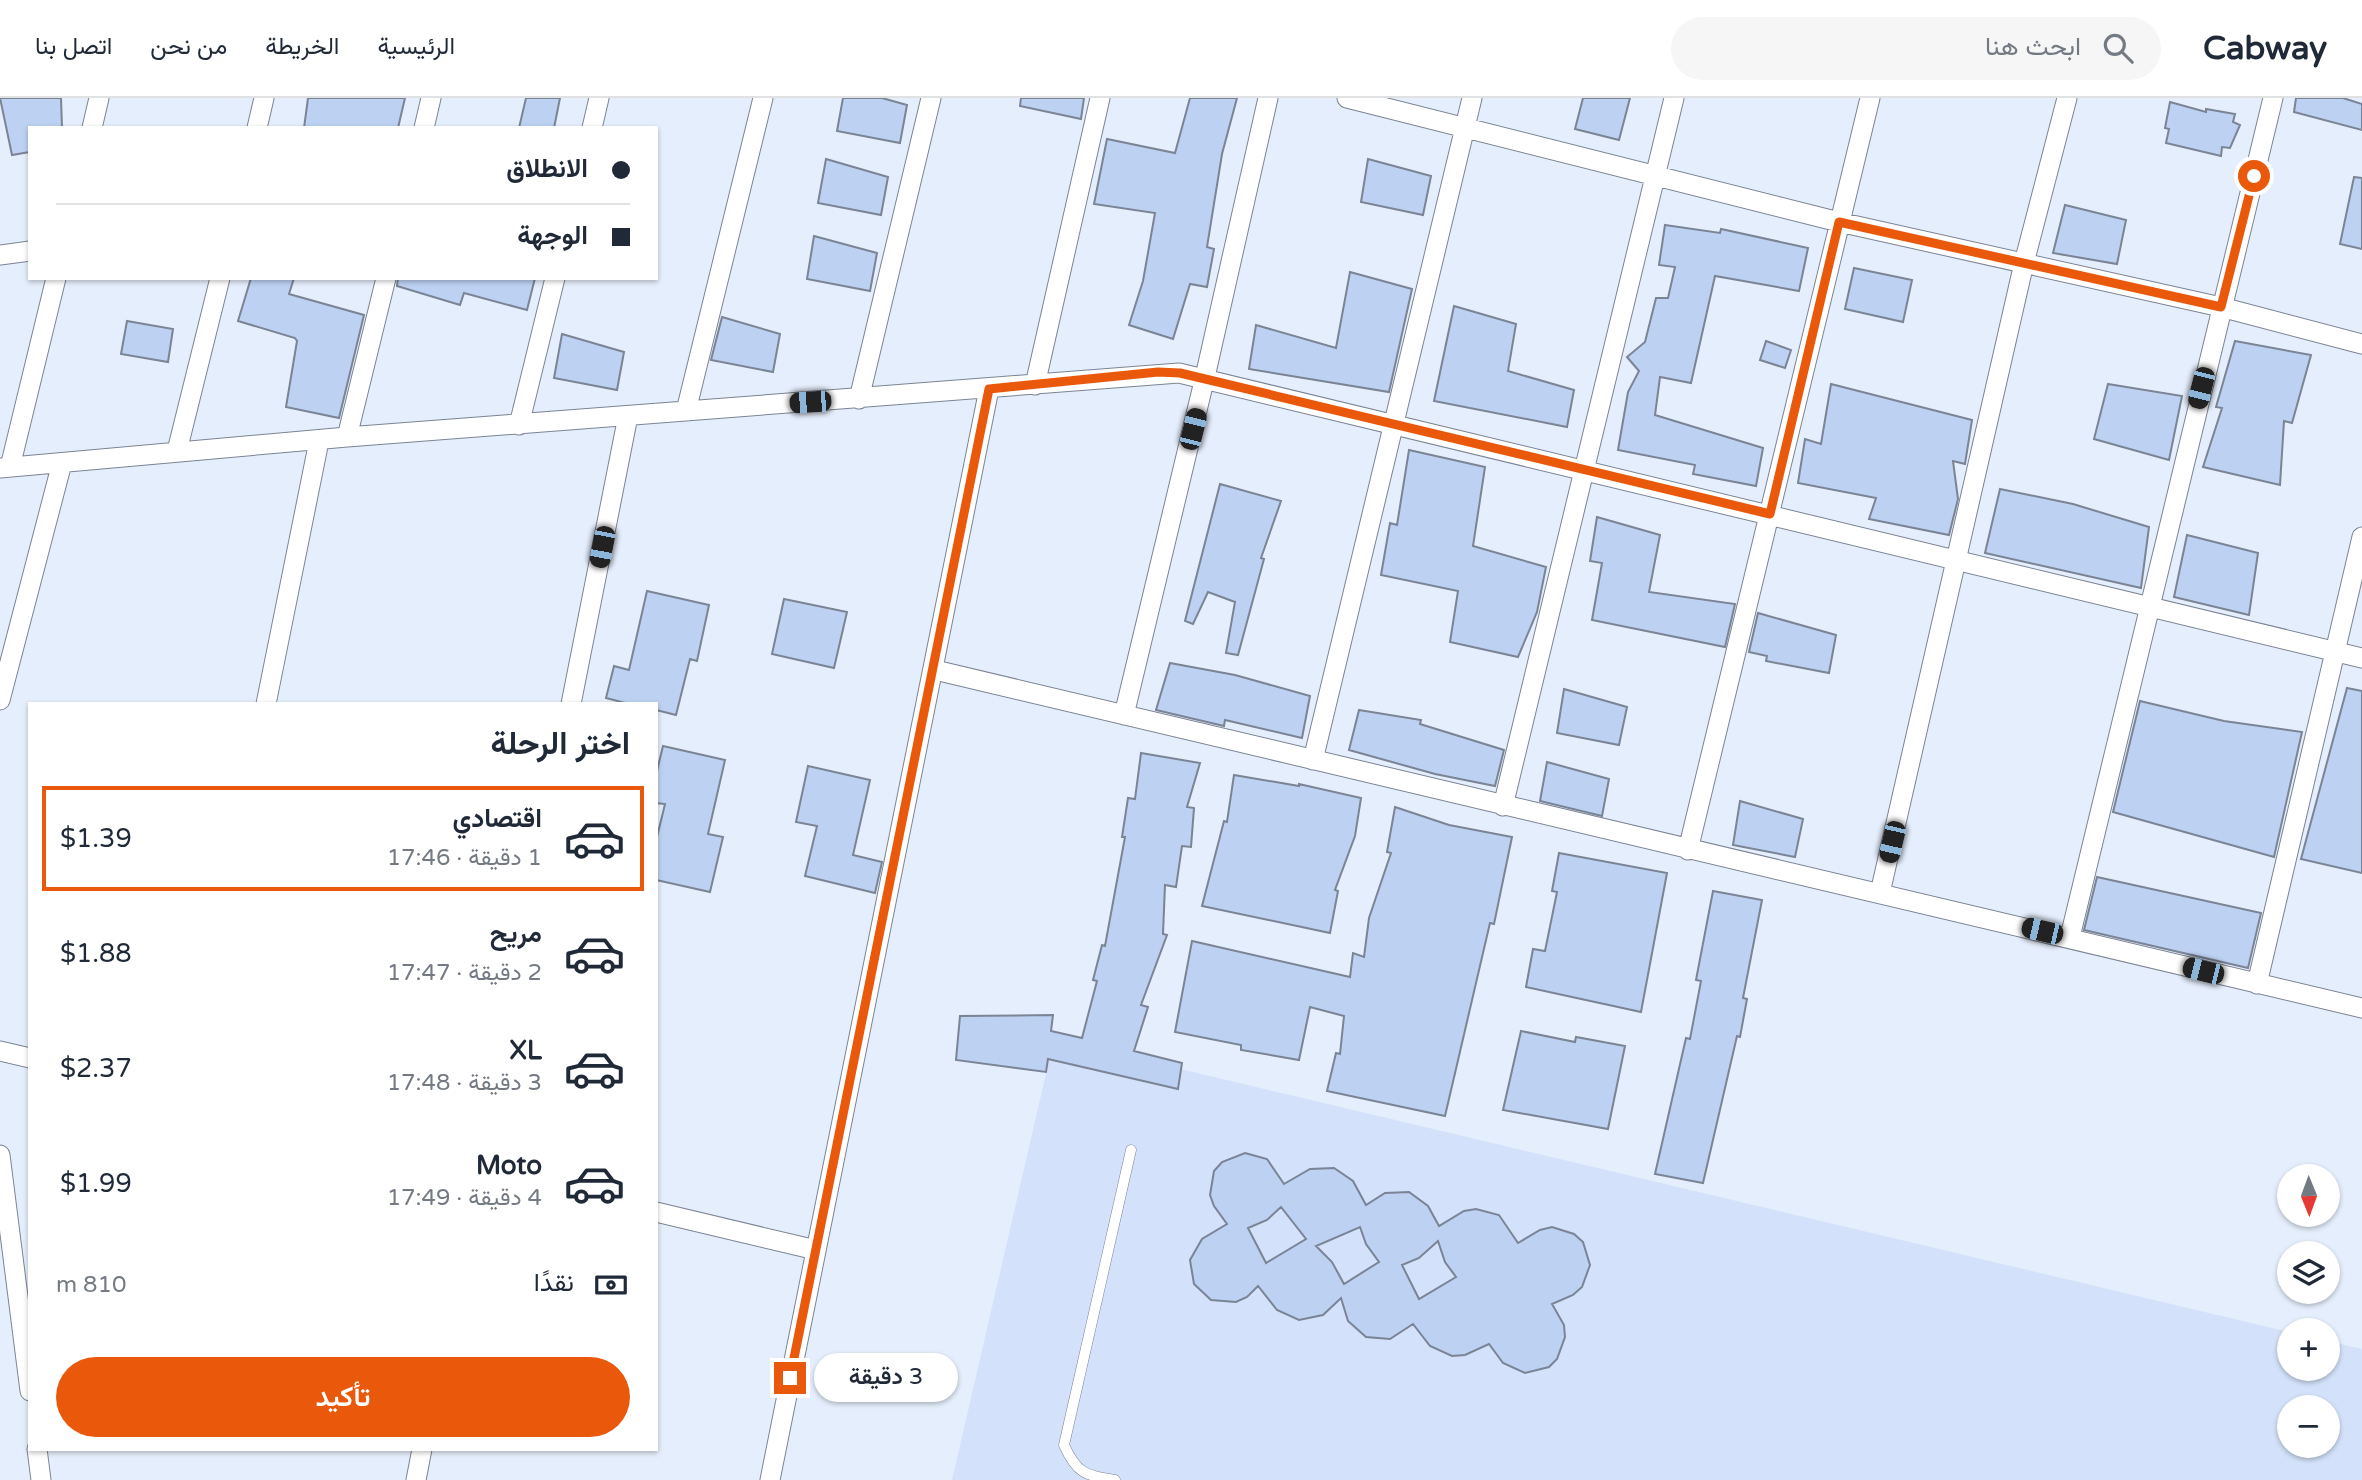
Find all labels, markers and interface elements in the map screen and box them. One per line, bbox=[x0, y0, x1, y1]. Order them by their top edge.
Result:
search box bbox=[1671, 17, 2161, 80]
icon: search bbox=[2099, 29, 2137, 67]
text: Cabway bbox=[2203, 29, 2327, 68]
text: ابحث هنا bbox=[1985, 31, 2081, 62]
text: اتصل بنا bbox=[35, 32, 112, 61]
text: من نحن bbox=[150, 32, 227, 61]
text: الخريطة bbox=[265, 32, 339, 61]
text: الرئيسية bbox=[377, 32, 455, 61]
text: الانطلاق bbox=[506, 153, 588, 184]
route start bbox=[2238, 160, 2270, 192]
text: الوجهة bbox=[517, 220, 588, 251]
car bbox=[2186, 365, 2217, 411]
car bbox=[789, 390, 832, 414]
car bbox=[1178, 406, 1209, 452]
car bbox=[588, 524, 617, 570]
text: اختر الرحلة bbox=[490, 725, 630, 763]
text: اقتصادي bbox=[453, 803, 542, 834]
icon: car bbox=[563, 807, 626, 870]
car bbox=[1878, 819, 1907, 865]
text: $1.39 bbox=[60, 823, 132, 854]
text: 1 دقيقة · 17:46 bbox=[387, 844, 542, 872]
car bbox=[2020, 916, 2065, 946]
text: مريح bbox=[490, 918, 542, 949]
icon: car bbox=[563, 922, 626, 985]
text: $1.88 bbox=[60, 938, 132, 969]
car bbox=[2181, 956, 2226, 986]
text: 2 دقيقة · 17:47 bbox=[387, 959, 542, 987]
text: XL bbox=[510, 1035, 542, 1066]
icon: car bbox=[563, 1037, 626, 1100]
text: $2.37 bbox=[60, 1053, 132, 1084]
text: 3 دقيقة · 17:48 bbox=[387, 1069, 542, 1097]
text: Moto bbox=[476, 1150, 542, 1181]
icon: car bbox=[563, 1152, 626, 1215]
north arrow bbox=[2277, 1164, 2340, 1227]
map controls bbox=[2277, 1164, 2340, 1458]
text: $1.99 bbox=[60, 1168, 132, 1199]
text: 4 دقيقة · 17:49 bbox=[387, 1184, 542, 1212]
button: layers bbox=[2277, 1241, 2340, 1304]
icon: cash bbox=[592, 1266, 630, 1304]
text: نقدًا bbox=[534, 1267, 574, 1298]
text: 810 m bbox=[56, 1271, 126, 1299]
button: + bbox=[2277, 1318, 2340, 1381]
callout: 3 دقيقة bbox=[814, 1354, 958, 1402]
button: تأكيد bbox=[56, 1357, 630, 1437]
route end bbox=[774, 1362, 806, 1394]
text: 3 دقيقة bbox=[849, 1363, 923, 1391]
button: − bbox=[2277, 1395, 2340, 1458]

